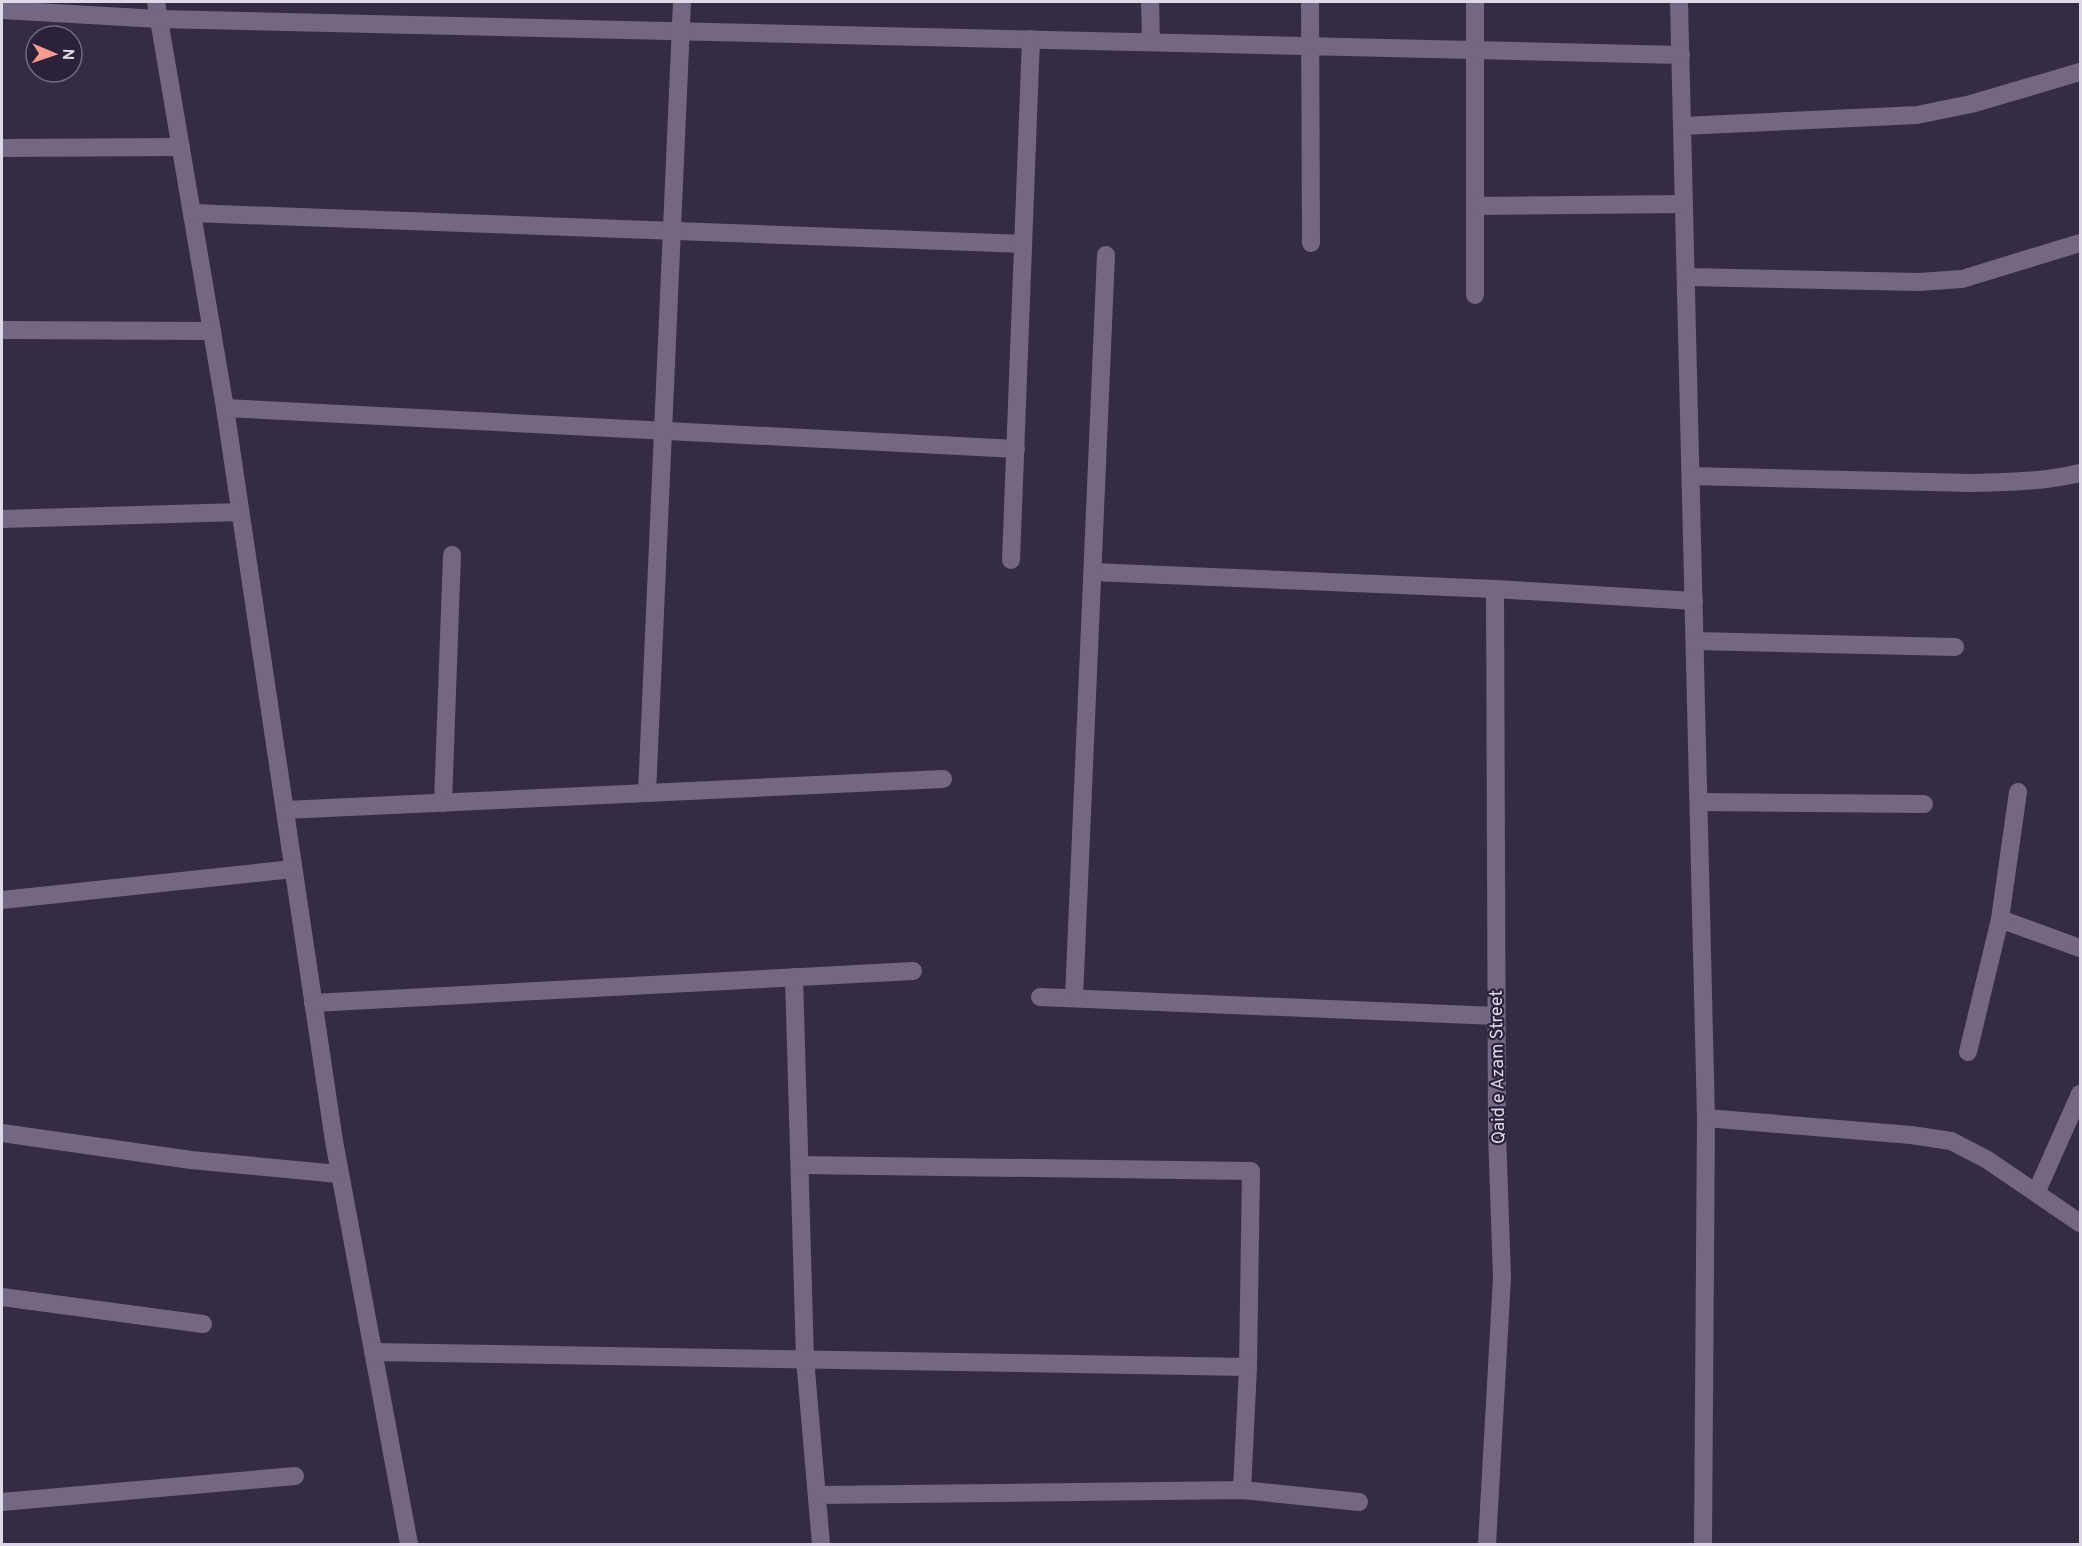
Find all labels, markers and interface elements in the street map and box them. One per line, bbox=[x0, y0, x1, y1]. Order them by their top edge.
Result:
north arrow bbox=[24, 24, 84, 84]
text: N bbox=[57, 48, 77, 61]
street label: Qaid e Azam Street bbox=[1486, 990, 1511, 1144]

